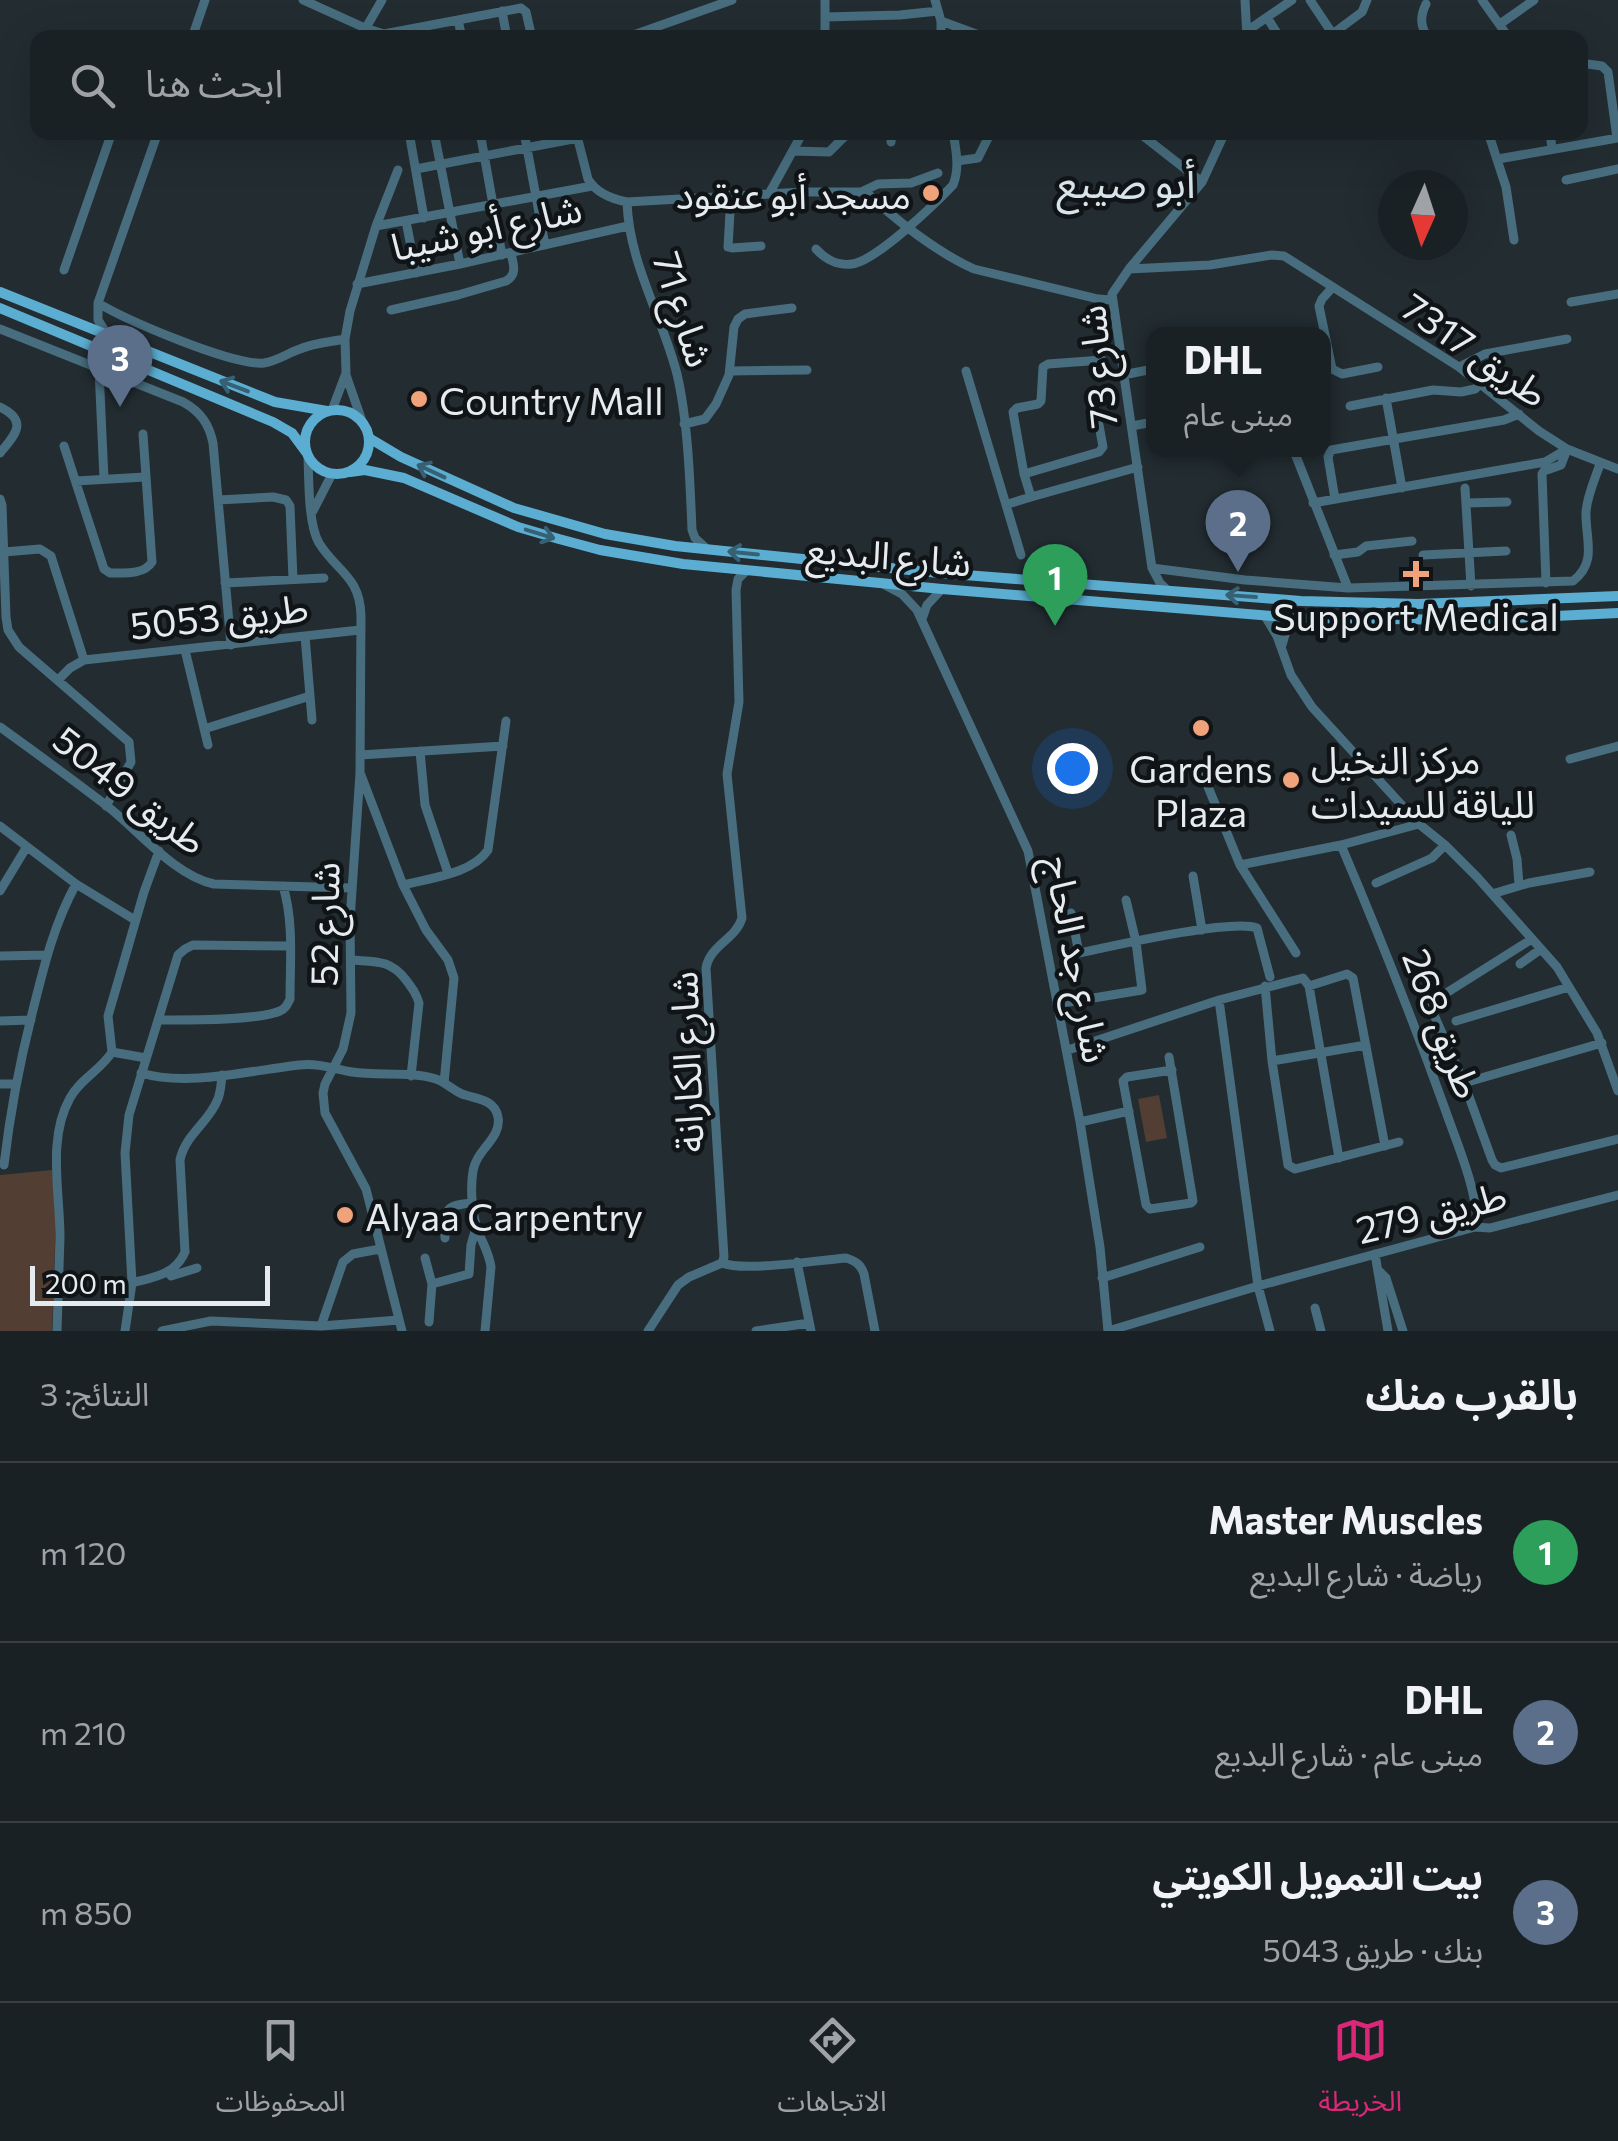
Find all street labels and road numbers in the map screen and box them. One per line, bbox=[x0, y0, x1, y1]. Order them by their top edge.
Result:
street label: شارع أبو شيبا bbox=[386, 183, 587, 276]
street label: شارع 71 bbox=[638, 246, 726, 374]
street label: طريق 7317 bbox=[1392, 282, 1558, 419]
street label: شارع 73 bbox=[1066, 303, 1133, 431]
street label: شارع البديع bbox=[804, 523, 973, 592]
street label: طريق 5053 bbox=[127, 582, 311, 651]
street label: طريق 5049 bbox=[43, 715, 217, 866]
street label: شارع جد الحاج bbox=[1029, 852, 1122, 1068]
street label: شارع 52 bbox=[298, 861, 355, 987]
street label: طريق 268 bbox=[1391, 942, 1494, 1105]
street label: شارع الكارانة bbox=[658, 970, 719, 1153]
street label: طريق 279 bbox=[1351, 1170, 1512, 1255]

